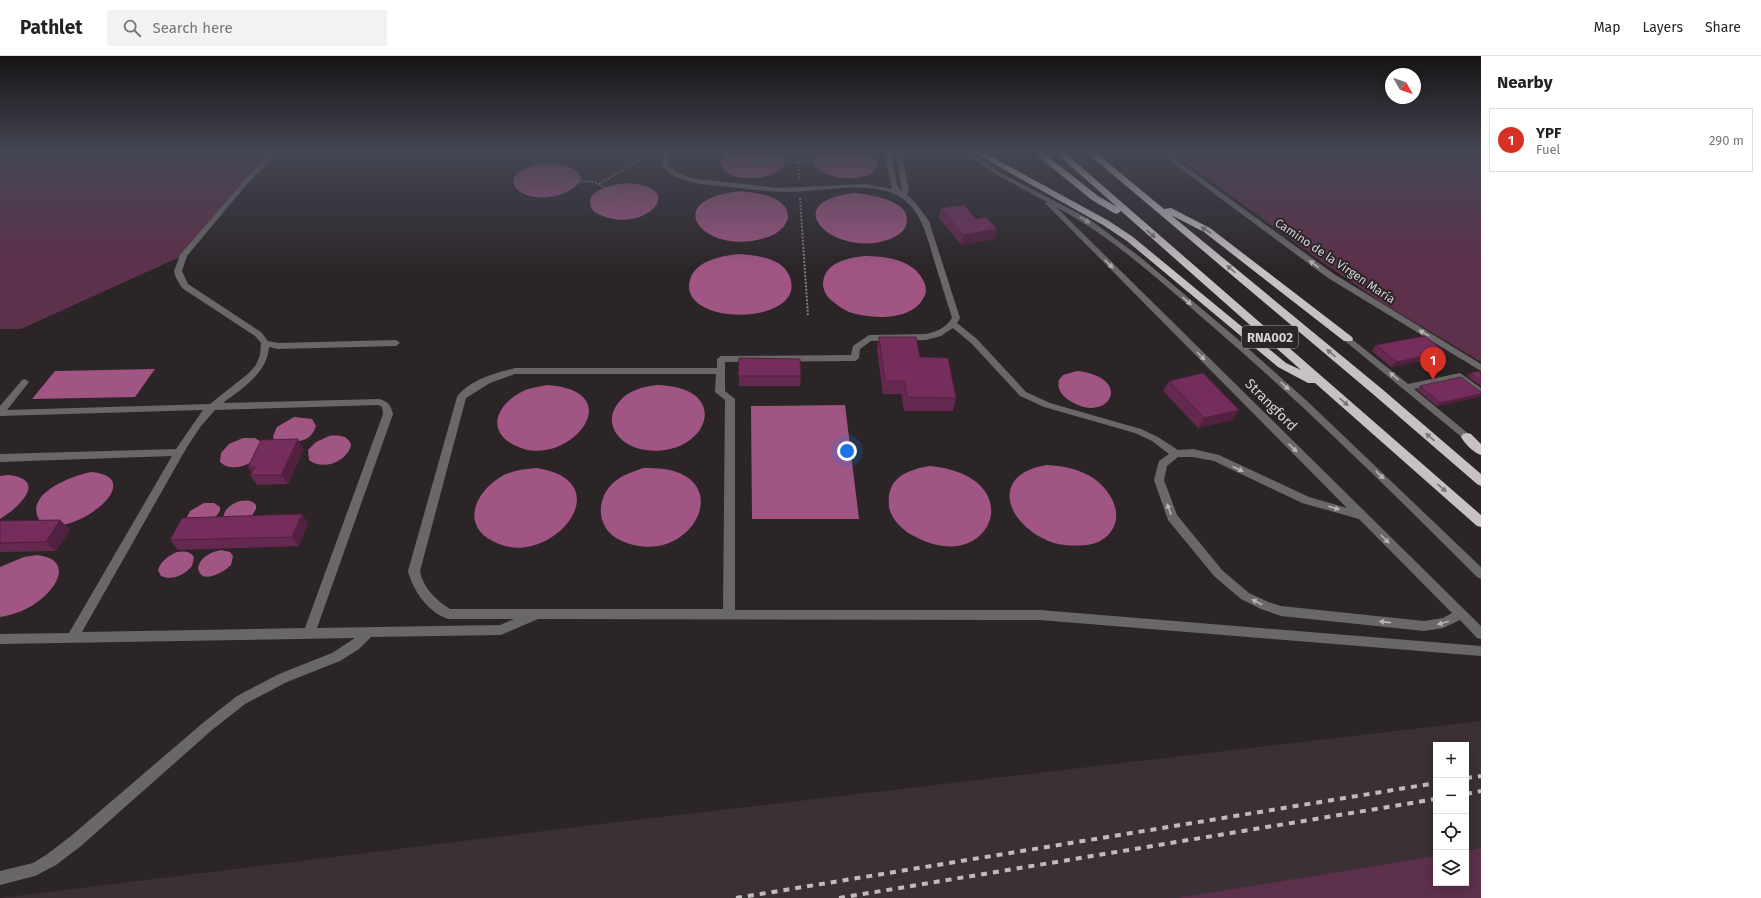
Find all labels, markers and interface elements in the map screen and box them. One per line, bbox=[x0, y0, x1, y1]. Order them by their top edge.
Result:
search box bbox=[107, 10, 387, 46]
text: Pathlet bbox=[20, 16, 83, 39]
icon: search bbox=[121, 17, 143, 39]
text: Search here bbox=[153, 19, 233, 37]
text: Map bbox=[1594, 19, 1620, 36]
text: Layers bbox=[1642, 19, 1683, 36]
text: Share bbox=[1705, 19, 1741, 36]
north arrow bbox=[1385, 68, 1421, 104]
text: Nearby bbox=[1497, 72, 1552, 93]
text: YPF bbox=[1536, 124, 1561, 142]
text: 1 bbox=[1508, 133, 1514, 148]
text: 290 m bbox=[1709, 133, 1744, 148]
text: Fuel bbox=[1536, 142, 1560, 157]
street label: Camino de la Virgen María bbox=[1272, 216, 1398, 306]
one-way arrow bbox=[1079, 217, 1091, 224]
one-way arrow bbox=[1201, 226, 1211, 234]
one-way arrow bbox=[1146, 229, 1155, 238]
one-way arrow bbox=[1104, 259, 1114, 269]
one-way arrow bbox=[1309, 259, 1320, 268]
one-way arrow bbox=[1226, 265, 1237, 274]
one-way arrow bbox=[1182, 296, 1193, 305]
road number: RNA002 bbox=[1242, 326, 1298, 348]
one-way arrow bbox=[1418, 330, 1430, 337]
pin: 1 bbox=[1420, 347, 1446, 380]
one-way arrow bbox=[1326, 348, 1336, 357]
one-way arrow bbox=[1196, 351, 1206, 361]
one-way arrow bbox=[1389, 372, 1399, 381]
street label: Strangford bbox=[1241, 375, 1301, 435]
one-way arrow bbox=[1280, 381, 1290, 391]
one-way arrow bbox=[1339, 397, 1350, 406]
one-way arrow bbox=[1425, 432, 1435, 441]
your location bbox=[837, 441, 857, 461]
one-way arrow bbox=[1288, 443, 1298, 453]
one-way arrow bbox=[1233, 466, 1245, 472]
one-way arrow bbox=[1375, 470, 1385, 480]
one-way arrow bbox=[1437, 483, 1447, 492]
one-way arrow bbox=[1166, 502, 1172, 514]
one-way arrow bbox=[1328, 505, 1340, 511]
one-way arrow bbox=[1380, 534, 1390, 544]
one-way arrow bbox=[1251, 599, 1263, 606]
one-way arrow bbox=[1379, 619, 1391, 625]
one-way arrow bbox=[1437, 621, 1449, 627]
map controls bbox=[1433, 742, 1469, 886]
button: + bbox=[1433, 742, 1469, 778]
button: − bbox=[1433, 778, 1469, 814]
button: locate bbox=[1433, 814, 1469, 850]
button: layers bbox=[1433, 850, 1469, 886]

